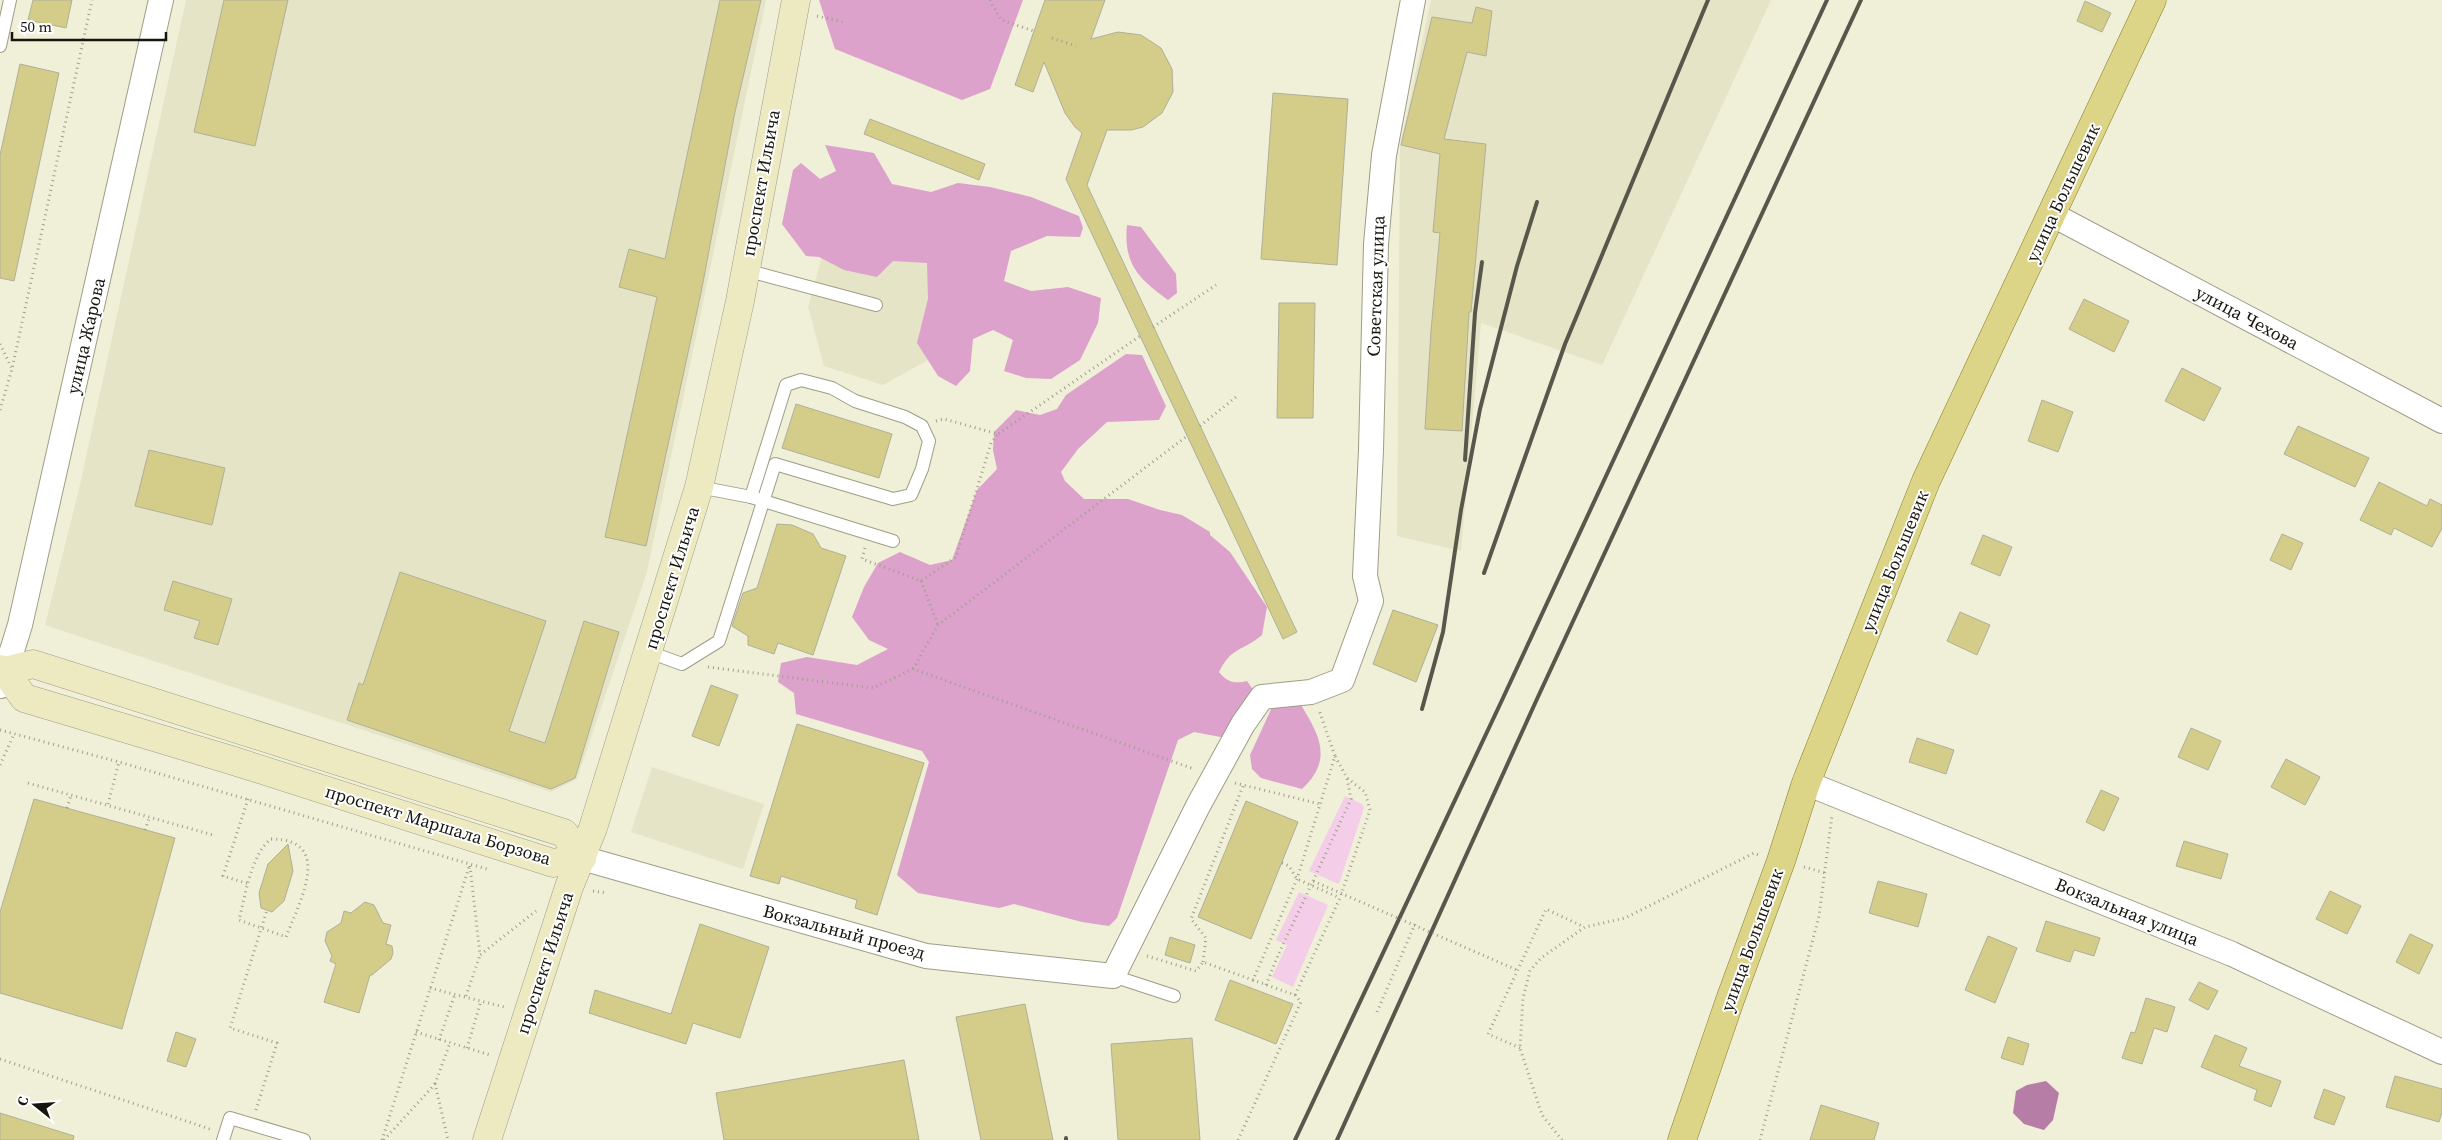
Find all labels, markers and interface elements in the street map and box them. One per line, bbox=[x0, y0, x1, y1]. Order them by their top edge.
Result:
scale bar bbox=[12, 10, 166, 42]
text: 50 m bbox=[20, 16, 52, 37]
street label: проспект Ильича bbox=[735, 107, 786, 258]
street label: улица Большевик bbox=[2019, 119, 2106, 266]
street label: Советская улица bbox=[1361, 214, 1390, 357]
street label: улица Жарова bbox=[60, 274, 111, 397]
street label: улица Чехова bbox=[2191, 280, 2304, 356]
street label: улица Большевик bbox=[1855, 486, 1934, 635]
street label: проспект Ильича bbox=[638, 502, 705, 653]
street label: проспект Маршала Борзова bbox=[322, 778, 555, 871]
street label: улица Большевик bbox=[1714, 865, 1789, 1015]
street label: Вокзальная улица bbox=[2052, 871, 2203, 952]
street label: проспект Ильича bbox=[510, 888, 580, 1037]
street label: Вокзальный проезд bbox=[760, 898, 928, 965]
north arrow bbox=[10, 1080, 60, 1130]
text: С bbox=[12, 1094, 33, 1108]

